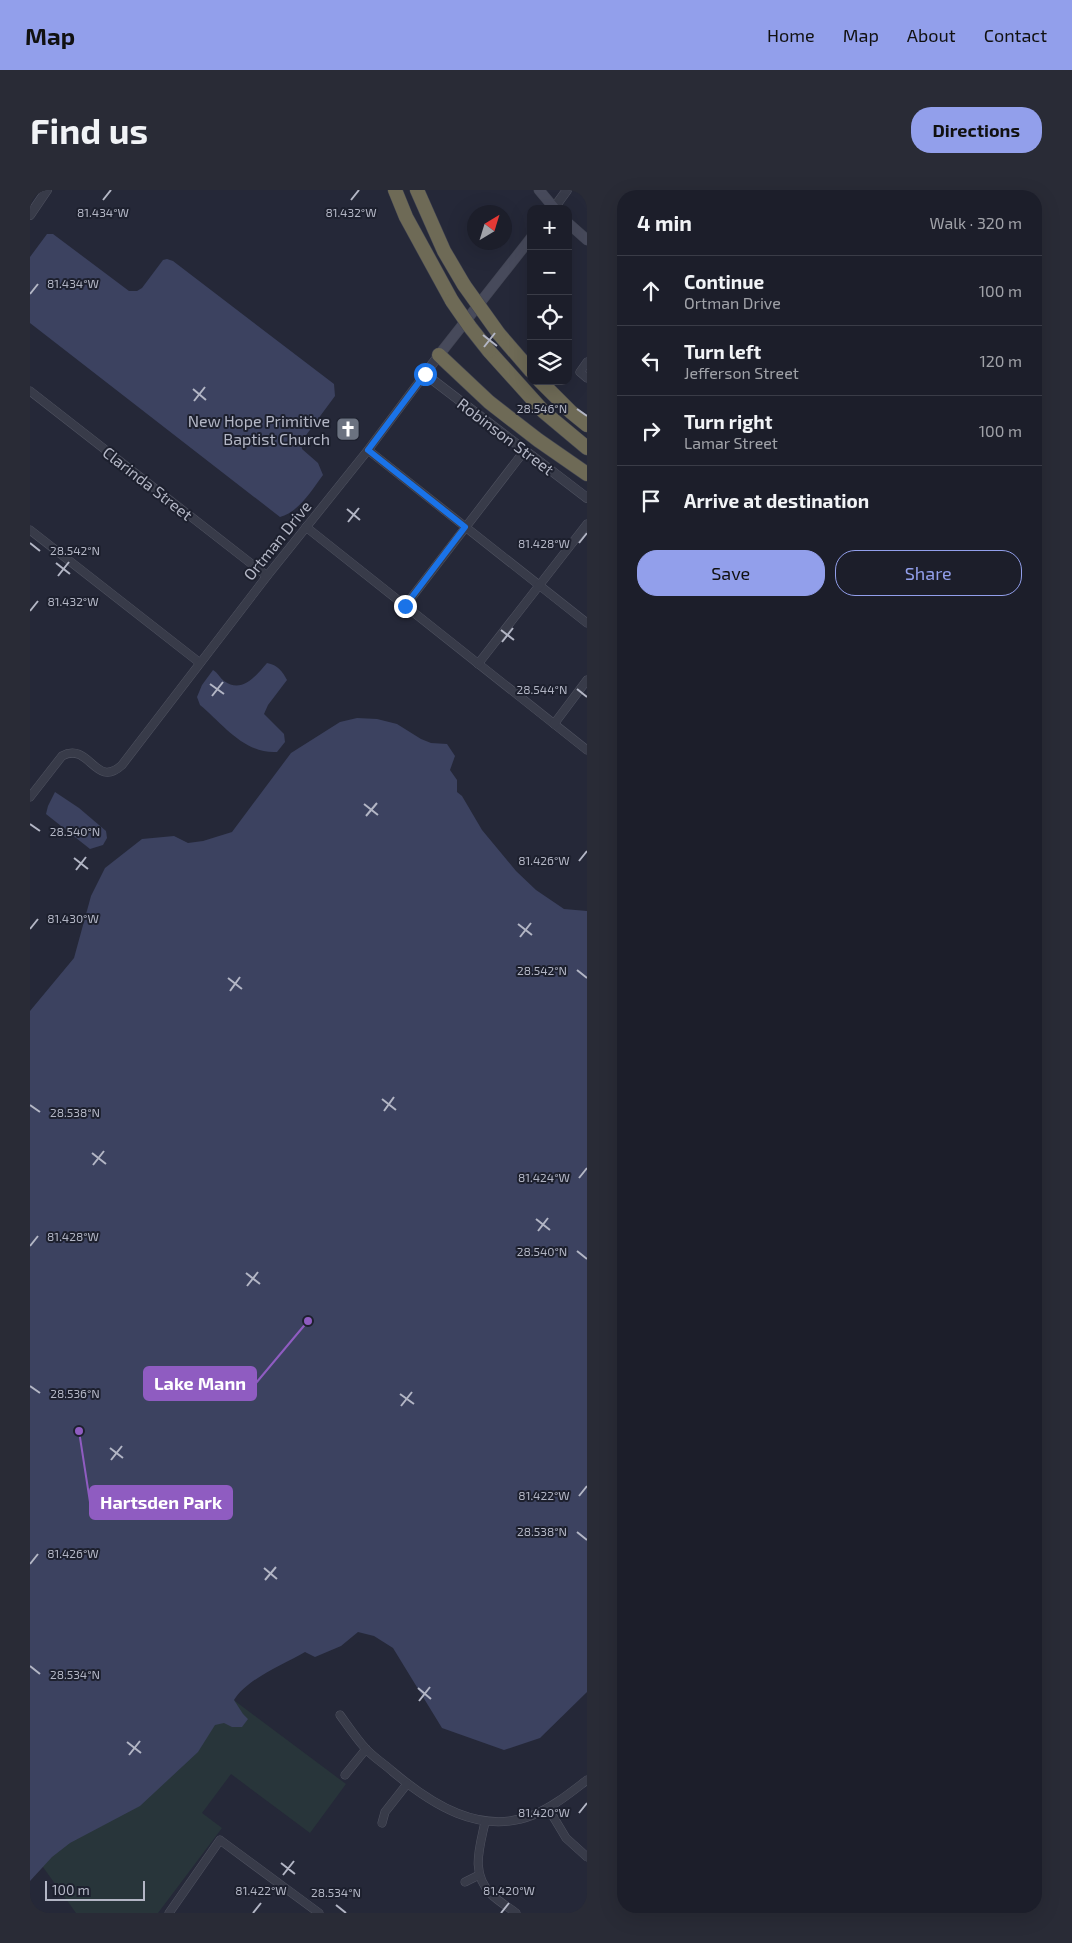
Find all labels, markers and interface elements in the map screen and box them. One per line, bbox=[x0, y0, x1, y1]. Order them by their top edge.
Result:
text: Map bbox=[25, 21, 75, 50]
text: Home bbox=[767, 24, 815, 46]
text: Map bbox=[843, 24, 879, 46]
text: About bbox=[907, 24, 956, 46]
text: Contact bbox=[984, 24, 1047, 46]
button: Directions bbox=[911, 107, 1042, 153]
text: Find us bbox=[30, 109, 148, 151]
text: 81.434°W bbox=[77, 205, 129, 219]
text: 81.432°W bbox=[325, 205, 377, 219]
north arrow bbox=[467, 205, 512, 250]
map controls bbox=[527, 205, 572, 385]
button: + bbox=[527, 205, 572, 250]
text: 4 min bbox=[637, 210, 692, 235]
text: Walk · 320 m bbox=[929, 213, 1022, 232]
button: − bbox=[527, 250, 572, 295]
text: Continue bbox=[684, 270, 764, 293]
text: 81.434°W bbox=[47, 276, 99, 290]
icon: ahead bbox=[637, 277, 665, 305]
text: 100 m bbox=[979, 281, 1022, 300]
text: Ortman Drive bbox=[684, 293, 781, 312]
button: locate bbox=[527, 295, 572, 340]
button: layers bbox=[527, 340, 572, 385]
text: Turn left bbox=[684, 340, 761, 363]
icon: left bbox=[637, 347, 665, 375]
text: 120 m bbox=[979, 351, 1022, 370]
route start bbox=[414, 363, 437, 386]
text: Jefferson Street bbox=[684, 363, 799, 382]
street label: Robinson Street bbox=[454, 394, 558, 478]
text: 28.546°N bbox=[517, 401, 567, 415]
text: Turn right bbox=[684, 410, 772, 433]
place label: New Hope Primitive Baptist Church bbox=[188, 411, 330, 448]
church icon: New Hope Primitive Baptist Church bbox=[335, 416, 361, 442]
icon: right bbox=[637, 417, 665, 445]
text: 100 m bbox=[979, 421, 1022, 440]
text: Lamar Street bbox=[684, 433, 778, 452]
street label: Clarinda Street bbox=[99, 442, 197, 524]
icon: arrive bbox=[637, 487, 665, 515]
text: Arrive at destination bbox=[684, 489, 869, 512]
street label: Ortman Drive bbox=[239, 496, 315, 584]
text: 81.428°W bbox=[518, 536, 570, 550]
text: 28.542°N bbox=[50, 543, 100, 557]
button: Save bbox=[637, 550, 825, 596]
button: Share bbox=[835, 550, 1022, 596]
text: 81.432°W bbox=[47, 594, 99, 608]
route end bbox=[394, 595, 417, 618]
text: 28.544°N bbox=[517, 682, 567, 696]
text: 28.540°N bbox=[50, 824, 100, 838]
text: 81.426°W bbox=[518, 853, 570, 867]
text: 81.430°W bbox=[47, 911, 99, 925]
text: 28.542°N bbox=[517, 963, 567, 977]
text: 28.538°N bbox=[50, 1105, 100, 1119]
text: 81.424°W bbox=[518, 1170, 570, 1184]
text: 81.428°W bbox=[47, 1229, 99, 1243]
text: 28.540°N bbox=[517, 1244, 567, 1258]
callout: Lake Mann bbox=[144, 1367, 256, 1400]
text: Lake Mann bbox=[154, 1372, 246, 1394]
text: 28.536°N bbox=[50, 1386, 100, 1400]
callout: Hartsden Park bbox=[90, 1486, 232, 1519]
text: 81.422°W bbox=[518, 1488, 570, 1502]
text: Hartsden Park bbox=[100, 1491, 222, 1513]
text: 28.538°N bbox=[517, 1524, 567, 1538]
text: 81.426°W bbox=[47, 1546, 99, 1560]
text: 28.534°N bbox=[50, 1667, 100, 1681]
text: 81.420°W bbox=[518, 1805, 570, 1819]
scale bar bbox=[45, 1878, 145, 1901]
text: 100 m bbox=[52, 1881, 90, 1898]
text: 81.422°W bbox=[235, 1883, 287, 1897]
text: 81.420°W bbox=[483, 1883, 535, 1897]
text: 28.534°N bbox=[311, 1885, 361, 1899]

